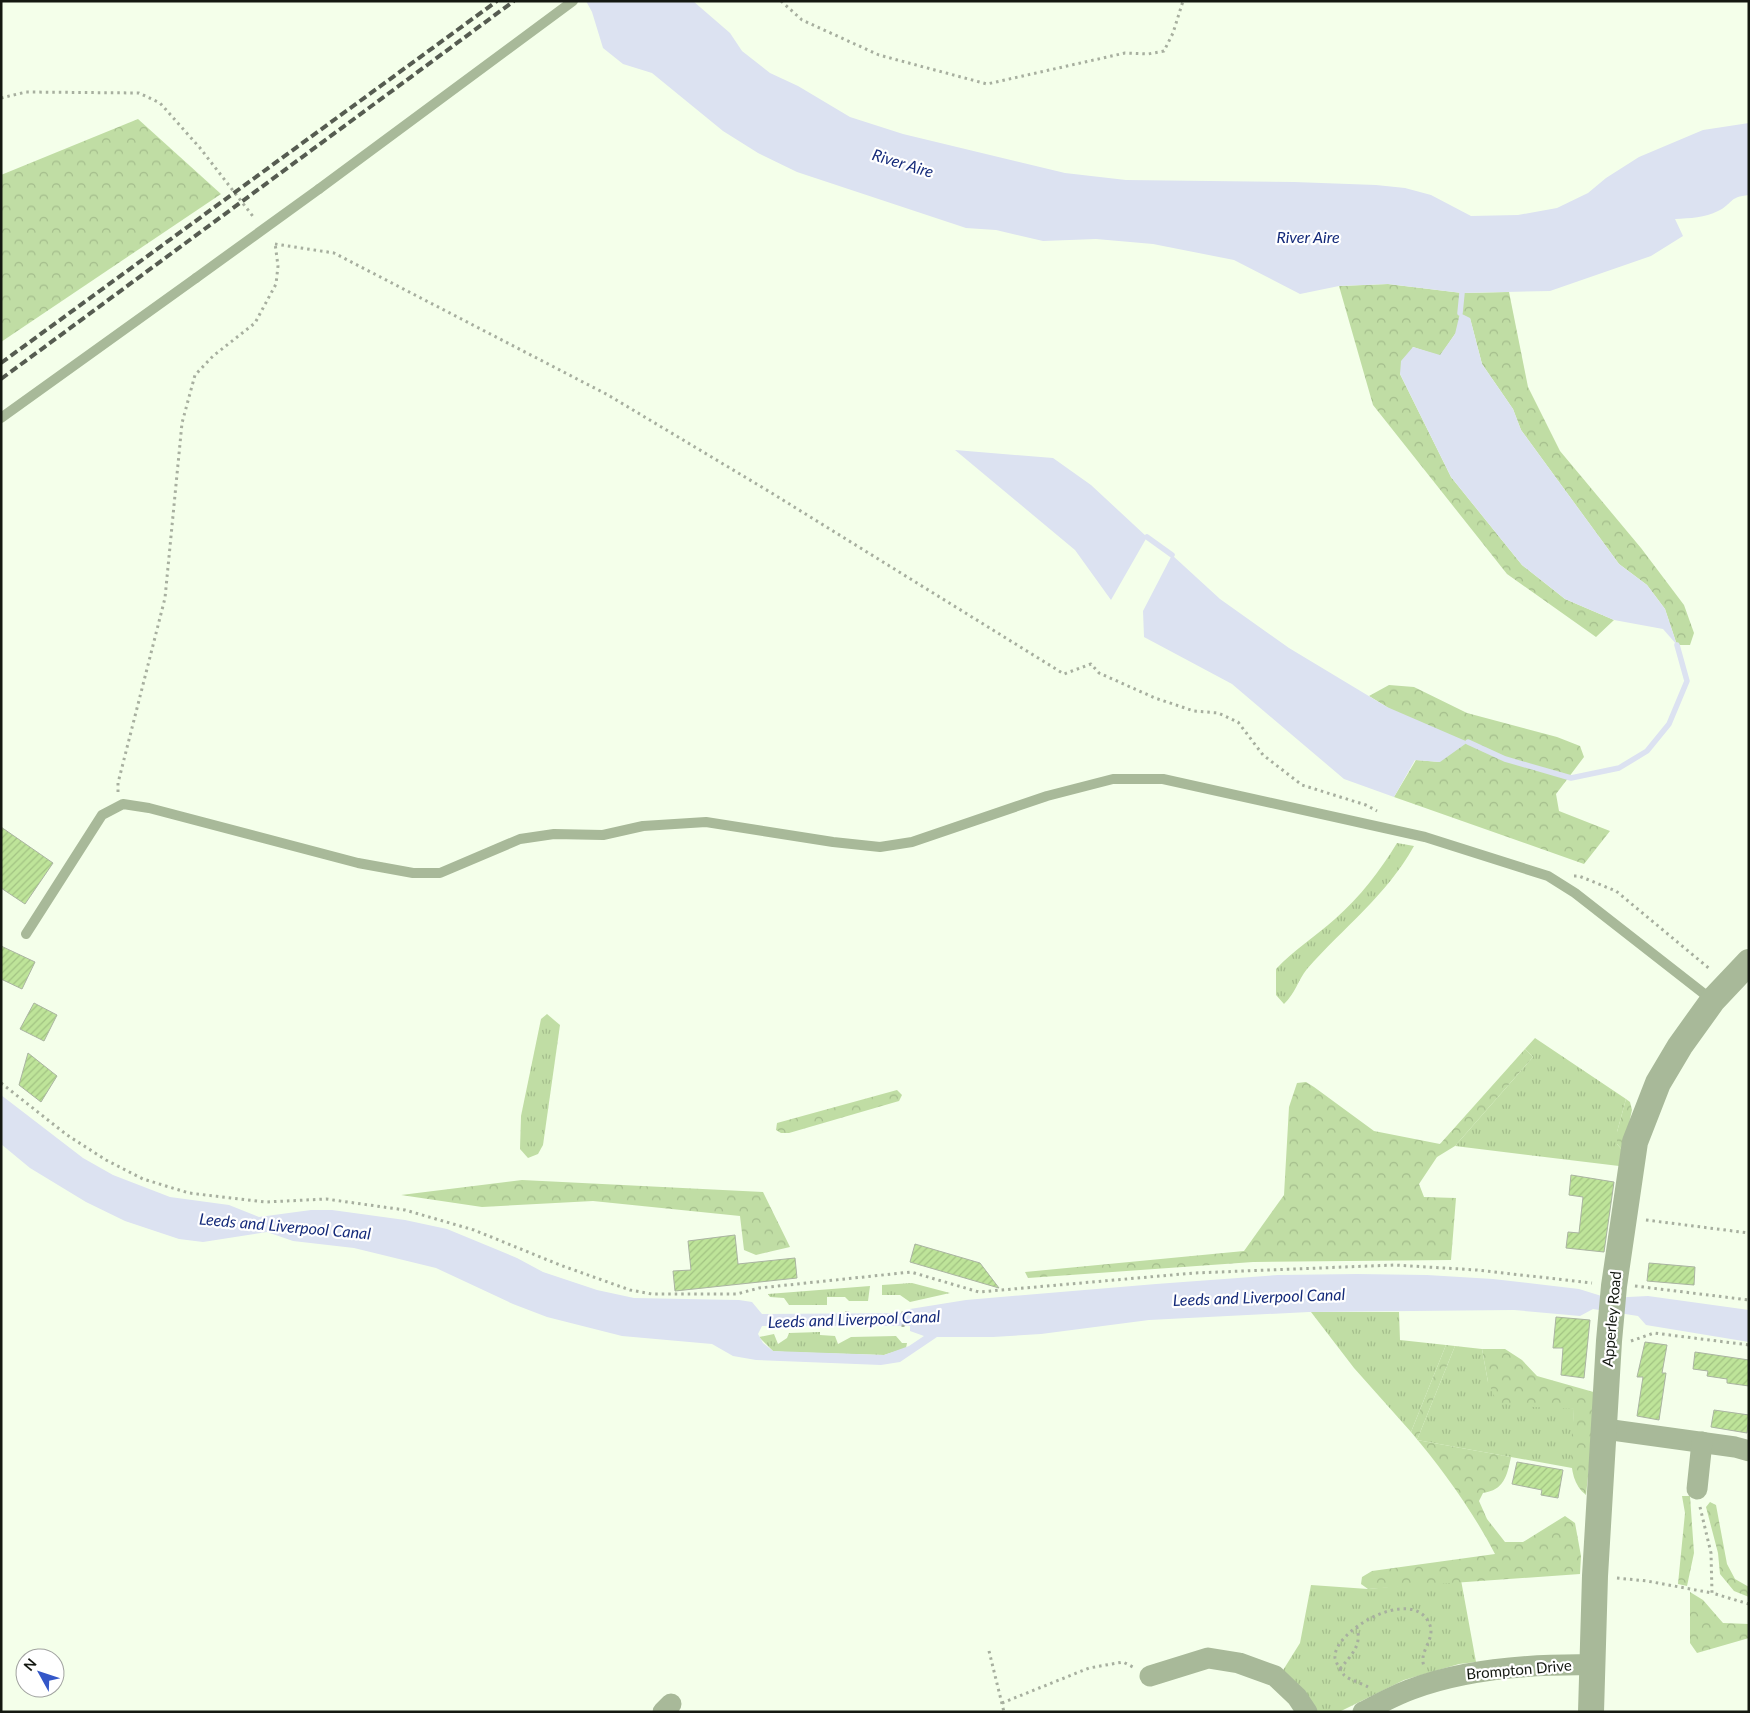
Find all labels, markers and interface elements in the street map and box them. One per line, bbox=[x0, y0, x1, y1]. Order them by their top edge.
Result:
water label: River Aire bbox=[870, 144, 936, 181]
water label: River Aire bbox=[1276, 227, 1340, 246]
water label: Leeds and Liverpool Canal bbox=[198, 1209, 372, 1243]
street label: Apperley Road bbox=[1598, 1270, 1624, 1368]
water label: Leeds and Liverpool Canal bbox=[1173, 1284, 1346, 1309]
water label: Leeds and Liverpool Canal bbox=[768, 1306, 941, 1331]
north arrow bbox=[15, 1648, 65, 1698]
text: N bbox=[20, 1655, 40, 1674]
street label: Brompton Drive bbox=[1466, 1655, 1572, 1683]

